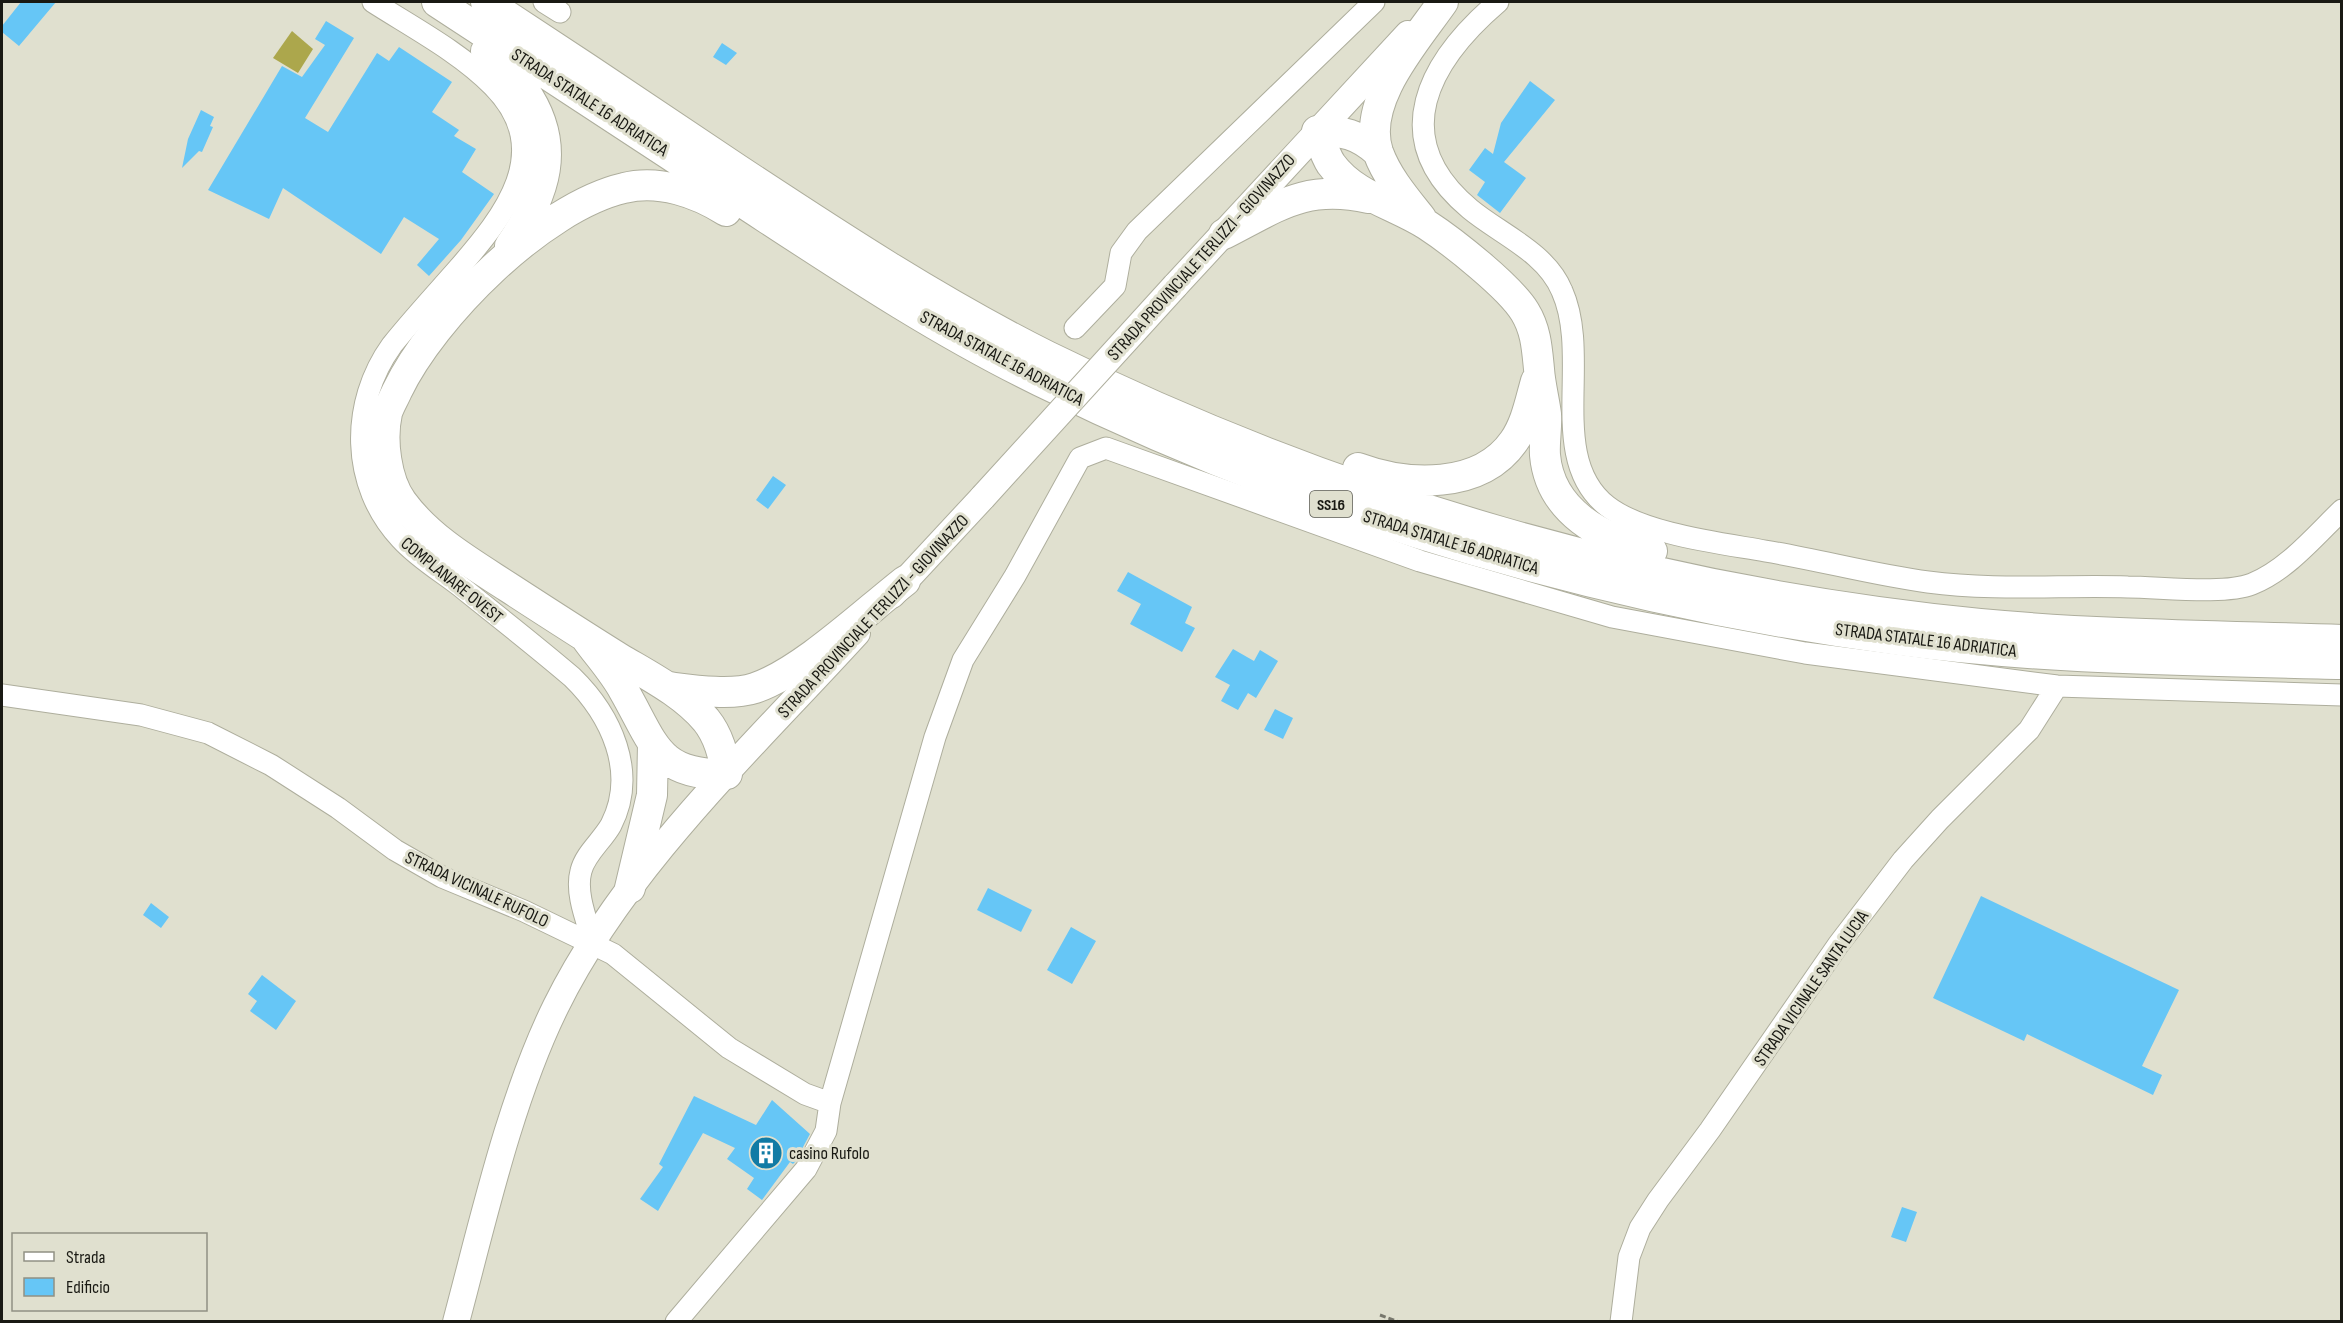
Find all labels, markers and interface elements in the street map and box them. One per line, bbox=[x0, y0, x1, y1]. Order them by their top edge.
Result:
street label: STRADA STATALE 16 ADRIATICA bbox=[508, 44, 672, 161]
street label: STRADA PROVINCIALE TERLIZZI - GIOVINAZZO bbox=[1103, 150, 1300, 365]
street label: STRADA STATALE 16 ADRIATICA bbox=[916, 306, 1087, 411]
road number: SS16 bbox=[1310, 491, 1352, 517]
street label: STRADA STATALE 16 ADRIATICA bbox=[1361, 506, 1541, 579]
street label: STRADA PROVINCIALE TERLIZZI - GIOVINAZZO bbox=[773, 510, 973, 722]
street label: COMPLANARE OVEST bbox=[397, 533, 507, 628]
street label: STRADA STATALE 16 ADRIATICA bbox=[1834, 619, 2018, 662]
street label: STRADA VICINALE RUFOLO bbox=[402, 847, 552, 932]
street label: STRADA VICINALE SANTA LUCIA bbox=[1750, 906, 1873, 1070]
building icon: casino Rufolo bbox=[748, 1135, 784, 1171]
place label: casino Rufolo bbox=[789, 1143, 870, 1164]
legend bbox=[12, 1233, 207, 1311]
text: Strada bbox=[66, 1247, 106, 1268]
text: Edificio bbox=[66, 1277, 110, 1298]

